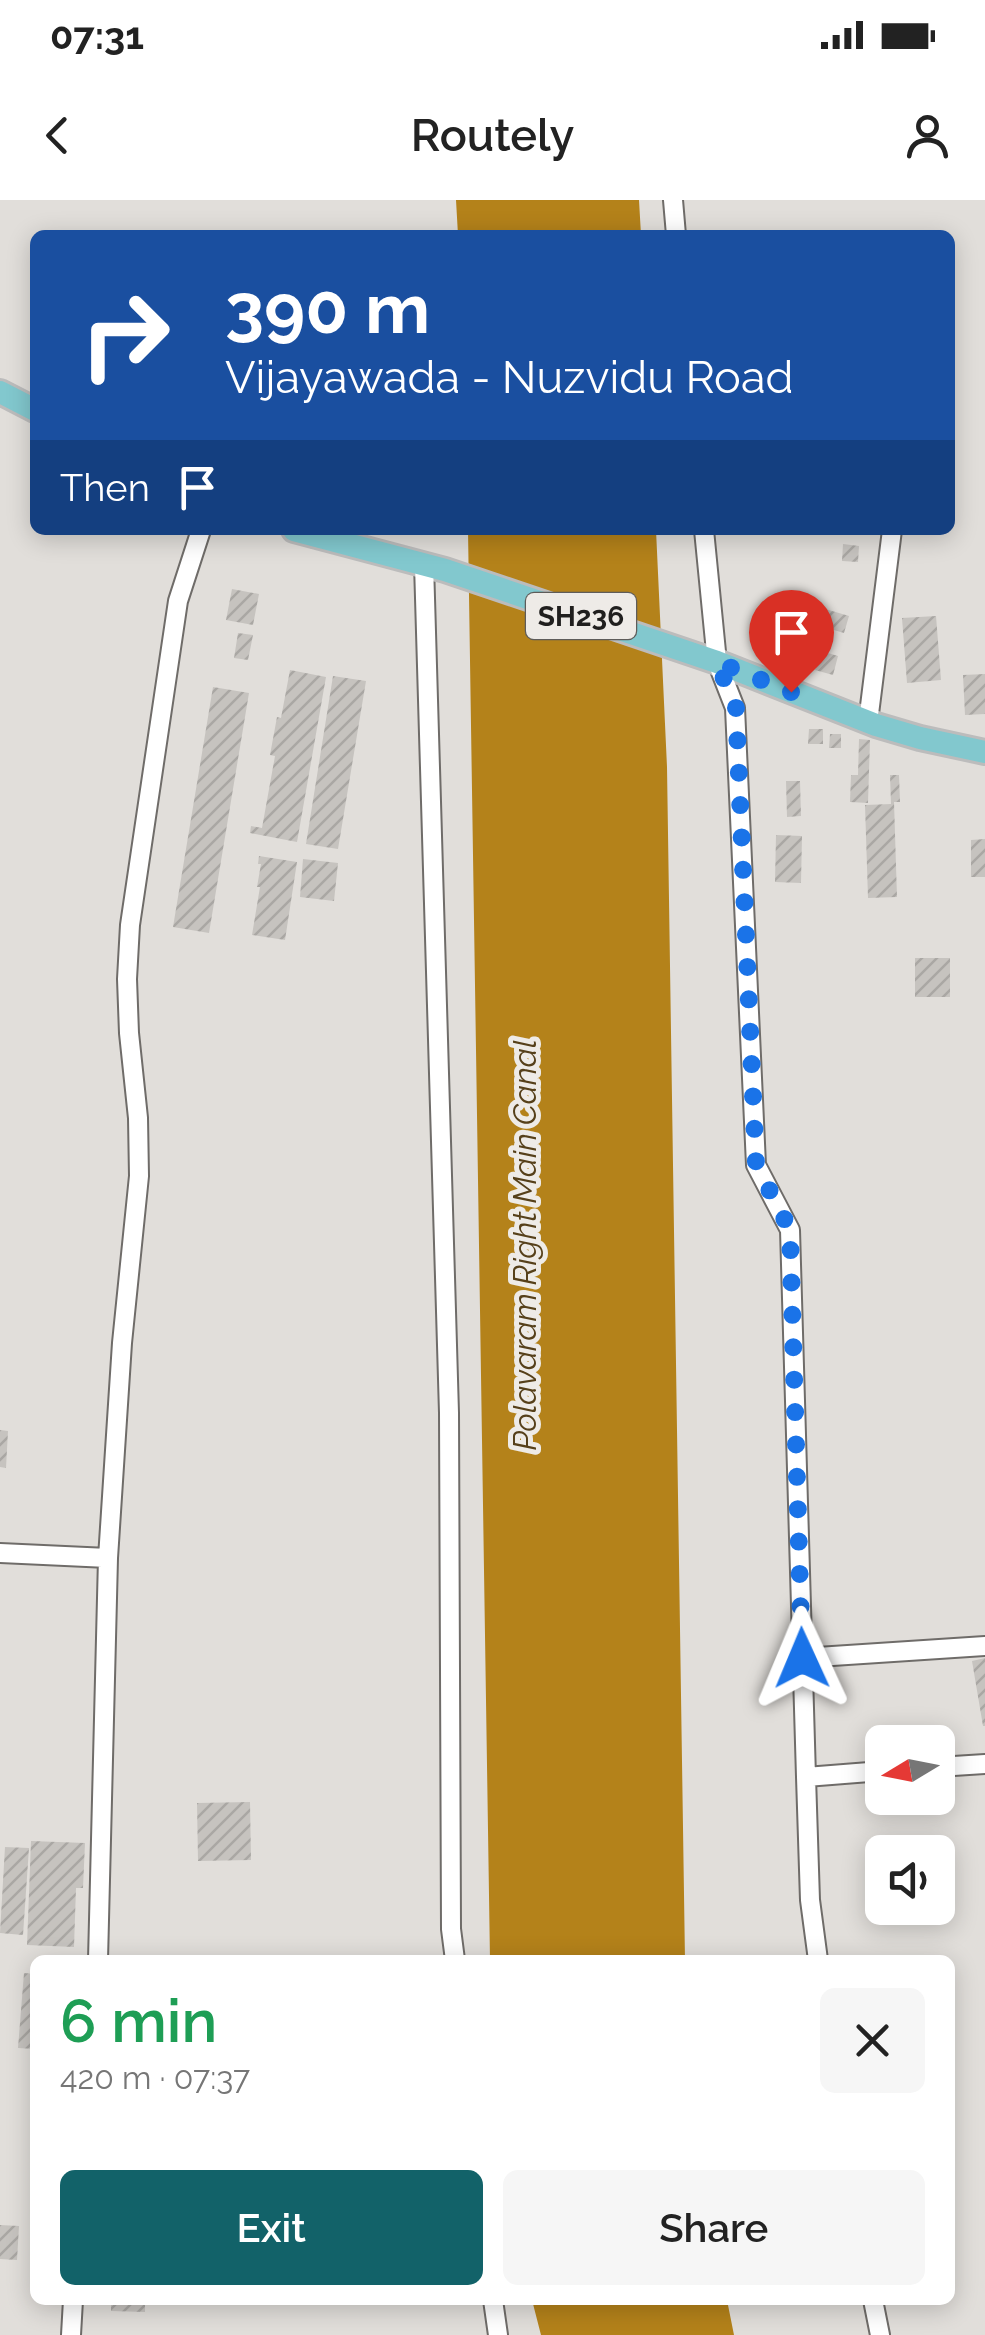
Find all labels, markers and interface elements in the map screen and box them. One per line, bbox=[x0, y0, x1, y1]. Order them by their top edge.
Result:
text: 07:31 bbox=[50, 13, 144, 58]
icon: back bbox=[30, 108, 85, 163]
icon: person bbox=[900, 108, 955, 163]
text: Routely bbox=[411, 109, 574, 162]
text: 390 m bbox=[225, 267, 430, 349]
icon: right bbox=[60, 270, 190, 400]
text: Vijayawada - Nuzvidu Road bbox=[225, 351, 793, 404]
icon: arrive bbox=[170, 460, 225, 515]
text: Then bbox=[60, 465, 150, 510]
pin bbox=[749, 590, 834, 693]
road number: SH236 bbox=[526, 593, 636, 639]
icon: arrive bbox=[764, 605, 819, 660]
water label: Polavaram Right Main Canal bbox=[506, 1040, 543, 1450]
position arrow bbox=[750, 1606, 854, 1710]
north arrow bbox=[865, 1725, 955, 1815]
map controls bbox=[865, 1725, 955, 1925]
button: sound bbox=[865, 1835, 955, 1925]
text: 6 min bbox=[60, 1986, 217, 2056]
button: close bbox=[820, 1988, 925, 2093]
text: 420 m · 07:37 bbox=[60, 2059, 250, 2096]
button: Exit bbox=[60, 2170, 483, 2285]
button: Share bbox=[503, 2170, 925, 2285]

